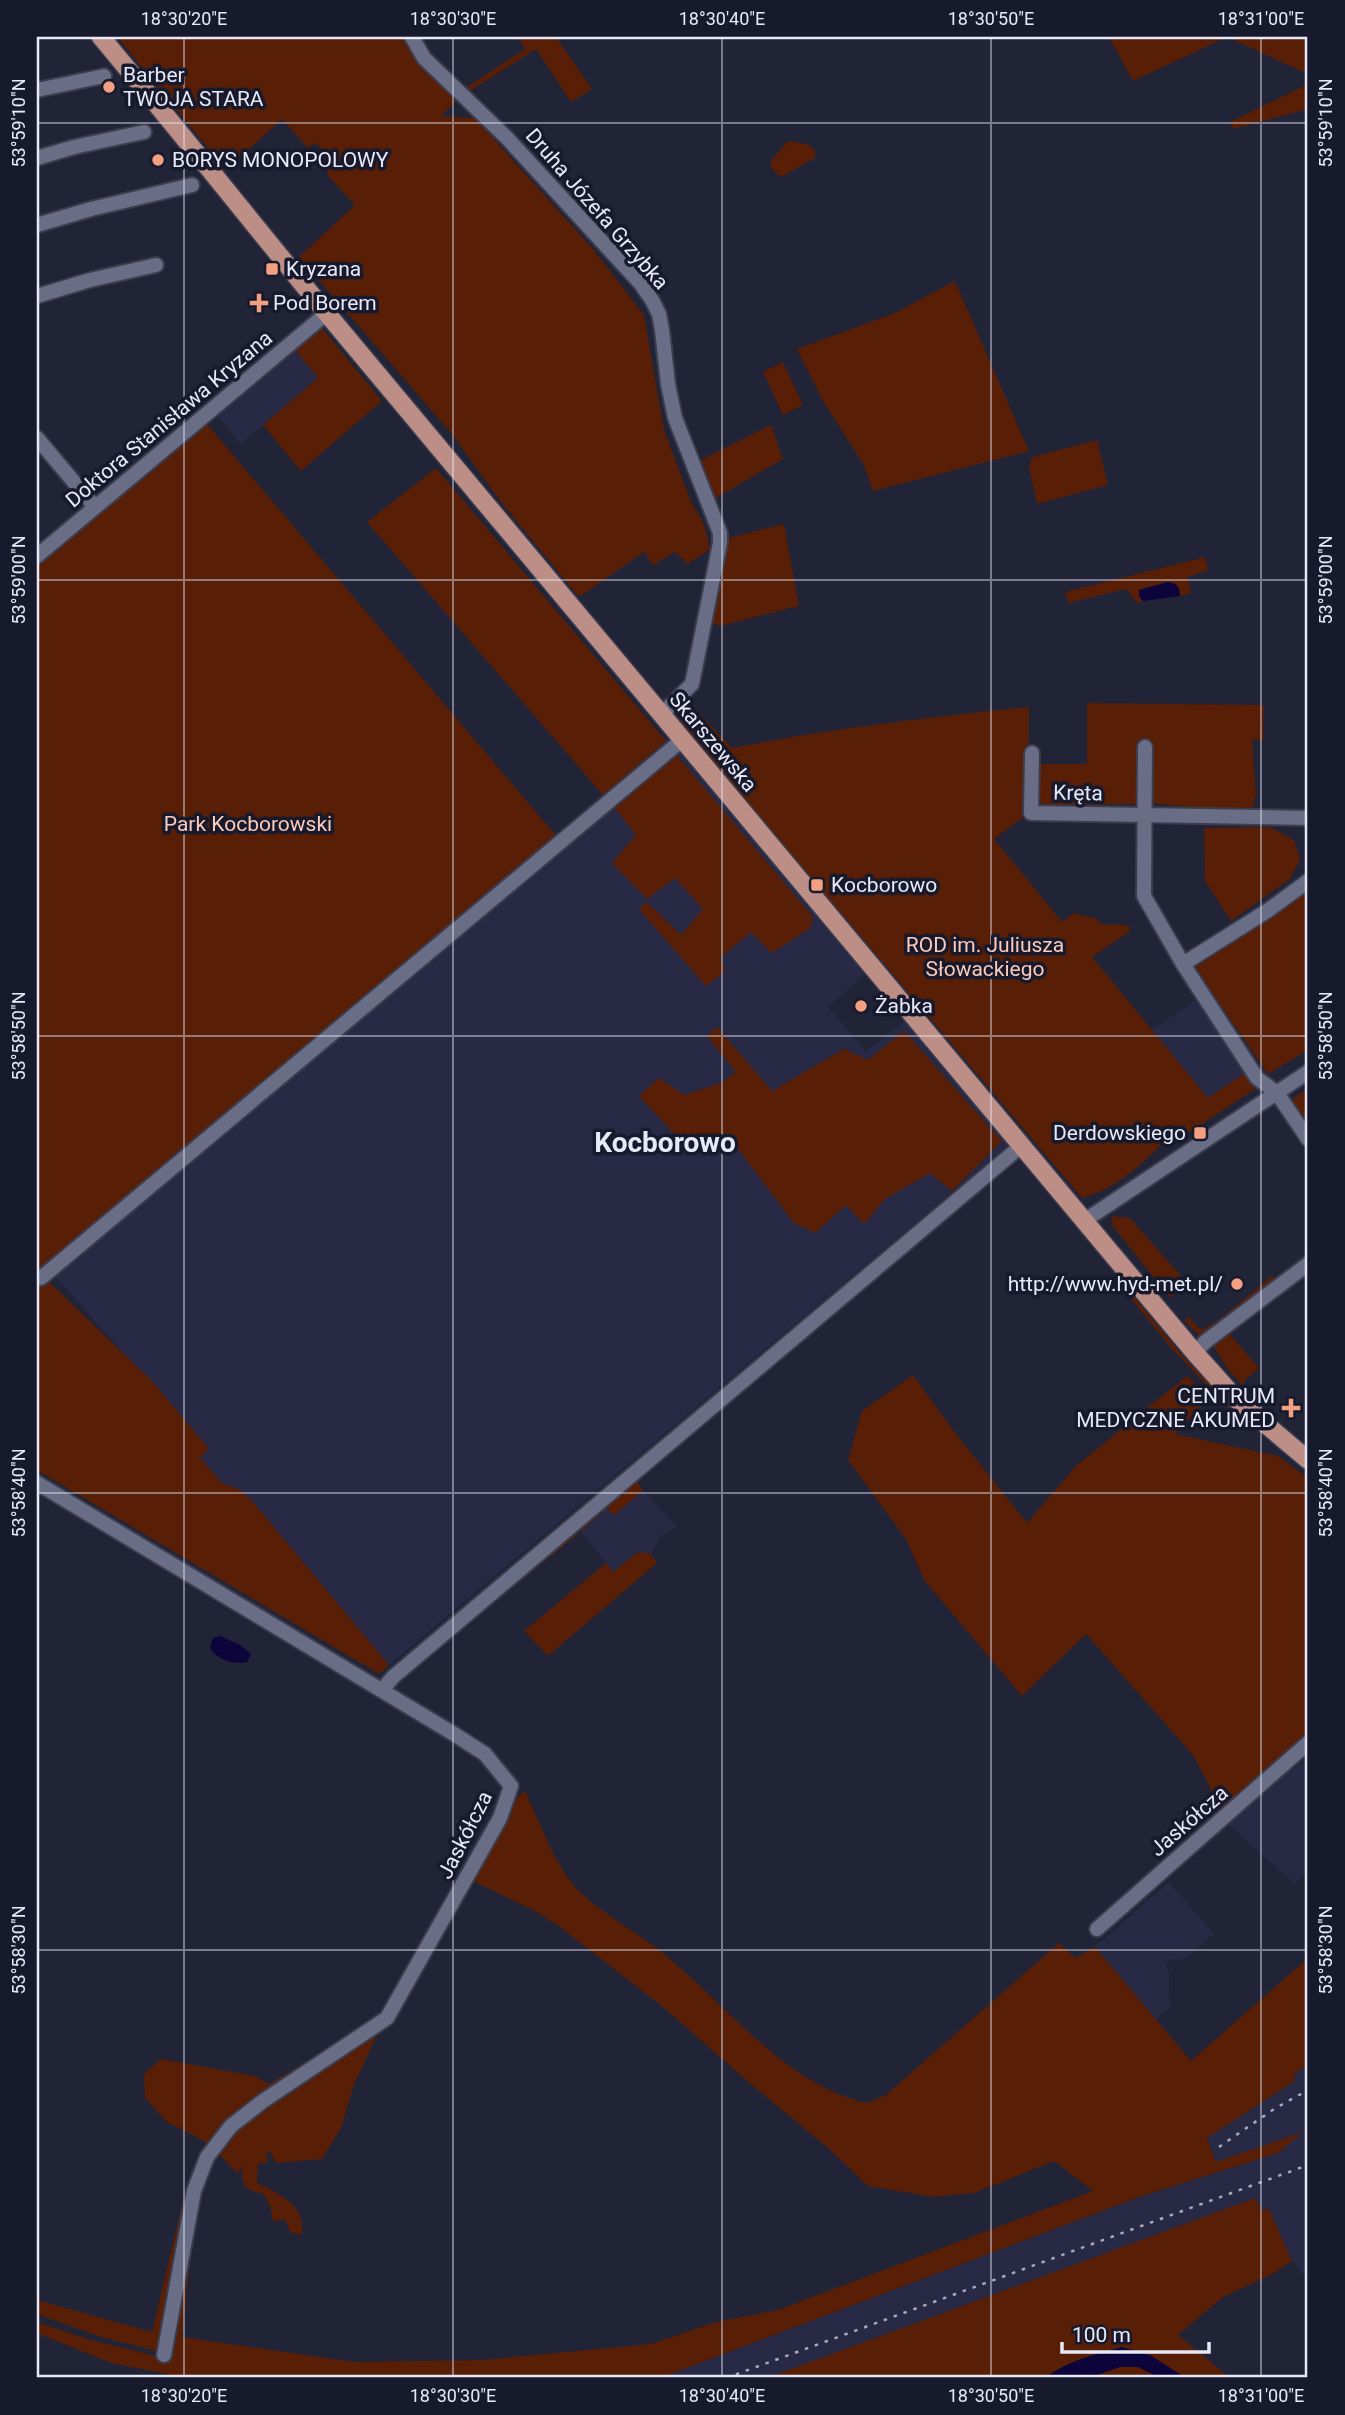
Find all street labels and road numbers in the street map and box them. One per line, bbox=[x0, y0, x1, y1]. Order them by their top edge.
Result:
street label: Druha Józefa Grzybka bbox=[521, 124, 673, 294]
street label: Doktora Stanisława Kryzana bbox=[61, 326, 277, 512]
street label: Skarszewska bbox=[664, 687, 762, 797]
street label: Kręta bbox=[1053, 781, 1103, 805]
street label: Jaskółcza bbox=[1145, 1781, 1233, 1861]
street label: Jaskółcza bbox=[433, 1787, 497, 1883]

